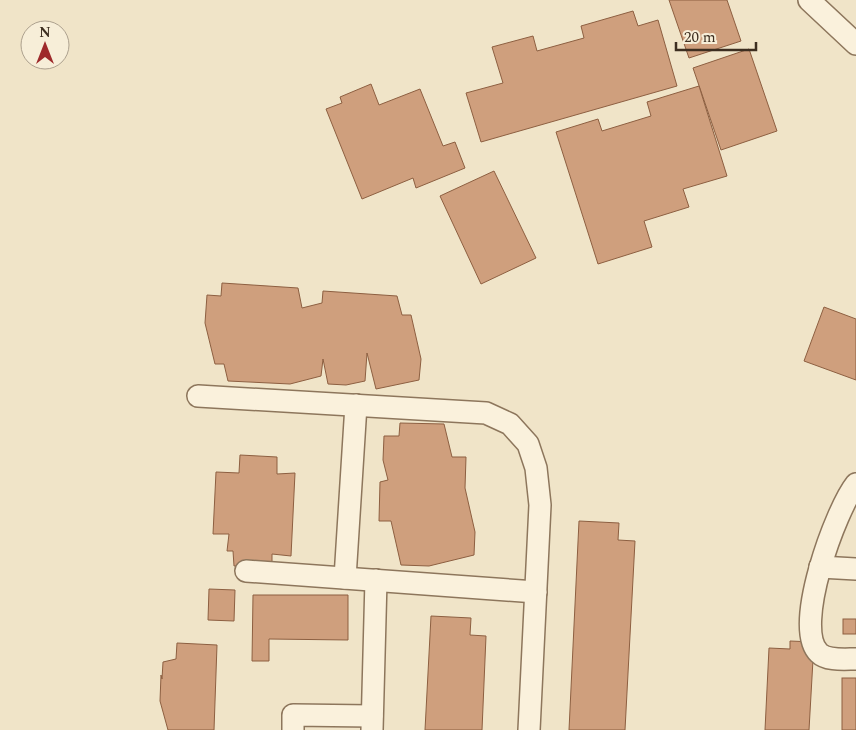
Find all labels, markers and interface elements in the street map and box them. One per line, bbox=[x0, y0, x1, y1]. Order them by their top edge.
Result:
north arrow bbox=[20, 20, 70, 70]
scale bar bbox=[676, 20, 756, 52]
text: N bbox=[39, 22, 51, 43]
text: 20 m bbox=[684, 26, 716, 49]

